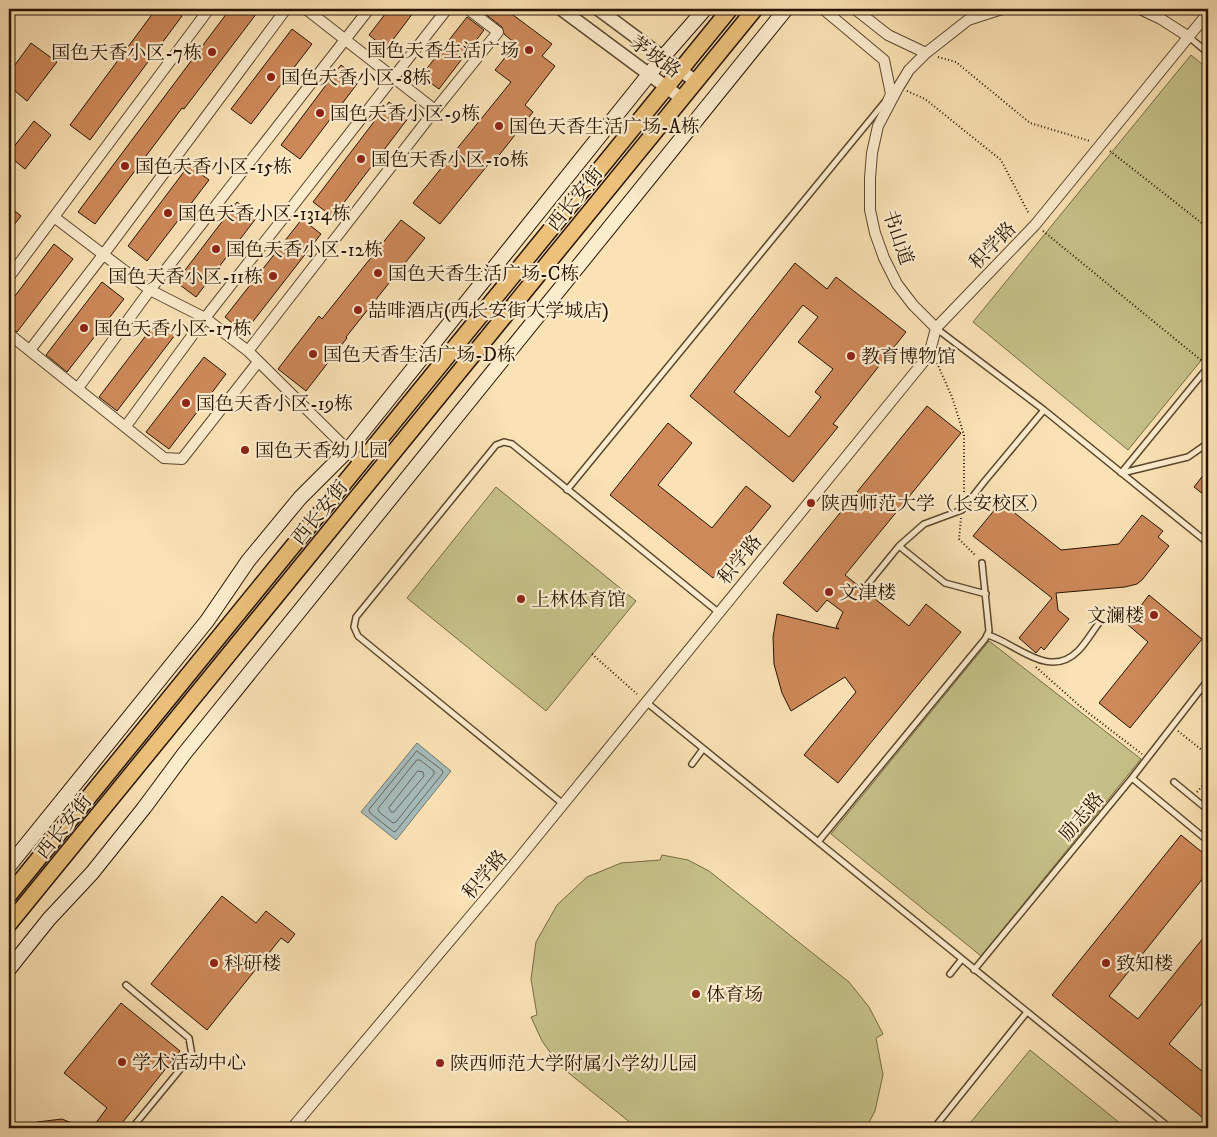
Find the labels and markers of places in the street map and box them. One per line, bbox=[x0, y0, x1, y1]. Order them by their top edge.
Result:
place label: 国色天香生活广场 bbox=[367, 40, 519, 63]
place label: 国色天香小区-7栋 bbox=[51, 42, 202, 65]
marker: 国色天香生活广场 bbox=[523, 44, 535, 56]
marker: 国色天香小区-7栋 bbox=[206, 46, 218, 58]
place label: 国色天香小区-8栋 bbox=[281, 67, 431, 90]
marker: 国色天香小区-8栋 bbox=[265, 71, 277, 83]
place label: 国色天香小区-9栋 bbox=[330, 103, 480, 126]
marker: 国色天香小区-9栋 bbox=[314, 107, 326, 119]
place label: 国色天香生活广场-A栋 bbox=[509, 116, 700, 139]
marker: 国色天香生活广场-A栋 bbox=[493, 120, 505, 132]
place label: 国色天香小区-10栋 bbox=[371, 149, 529, 172]
marker: 国色天香小区-10栋 bbox=[355, 153, 367, 165]
place label: 国色天香小区-15栋 bbox=[135, 156, 292, 179]
marker: 国色天香小区-15栋 bbox=[119, 160, 131, 172]
place label: 国色天香小区-1314栋 bbox=[178, 203, 351, 226]
marker: 国色天香小区-1314栋 bbox=[162, 207, 174, 219]
place label: 国色天香小区-12栋 bbox=[226, 239, 383, 262]
marker: 国色天香小区-12栋 bbox=[210, 243, 222, 255]
place label: 国色天香生活广场-C栋 bbox=[388, 263, 579, 286]
place label: 国色天香小区-11栋 bbox=[108, 266, 263, 289]
marker: 国色天香生活广场-C栋 bbox=[372, 267, 384, 279]
marker: 国色天香小区-11栋 bbox=[267, 270, 279, 282]
place label: 喆啡酒店(西长安街大学城店) bbox=[368, 300, 609, 323]
marker: 喆啡酒店(西长安街大学城店) bbox=[352, 304, 364, 316]
place label: 国色天香小区-17栋 bbox=[94, 318, 252, 341]
marker: 国色天香小区-17栋 bbox=[78, 322, 90, 334]
place label: 国色天香生活广场-D栋 bbox=[323, 344, 516, 367]
place label: 教育博物馆 bbox=[861, 346, 956, 369]
marker: 国色天香生活广场-D栋 bbox=[307, 348, 319, 360]
marker: 教育博物馆 bbox=[845, 350, 857, 362]
place label: 国色天香小区-19栋 bbox=[196, 393, 353, 416]
marker: 国色天香小区-19栋 bbox=[180, 397, 192, 409]
place label: 国色天香幼儿园 bbox=[255, 440, 388, 463]
marker: 国色天香幼儿园 bbox=[239, 444, 251, 456]
place label: 陕西师范大学（长安校区） bbox=[821, 493, 1049, 516]
marker: 陕西师范大学（长安校区） bbox=[805, 497, 817, 509]
place label: 文津楼 bbox=[839, 582, 896, 605]
marker: 文津楼 bbox=[823, 586, 835, 598]
place label: 上林体育馆 bbox=[531, 589, 626, 612]
marker: 上林体育馆 bbox=[515, 593, 527, 605]
place label: 文澜楼 bbox=[1087, 605, 1144, 628]
marker: 文澜楼 bbox=[1148, 609, 1160, 621]
place label: 科研楼 bbox=[224, 953, 281, 976]
place label: 致知楼 bbox=[1116, 953, 1173, 976]
marker: 科研楼 bbox=[208, 957, 220, 969]
marker: 致知楼 bbox=[1100, 957, 1112, 969]
place label: 体育场 bbox=[706, 984, 763, 1007]
marker: 体育场 bbox=[690, 988, 702, 1000]
place label: 学术活动中心 bbox=[132, 1052, 246, 1075]
place label: 陕西师范大学附属小学幼儿园 bbox=[450, 1053, 697, 1076]
marker: 学术活动中心 bbox=[116, 1056, 128, 1068]
marker: 陕西师范大学附属小学幼儿园 bbox=[434, 1057, 446, 1069]

